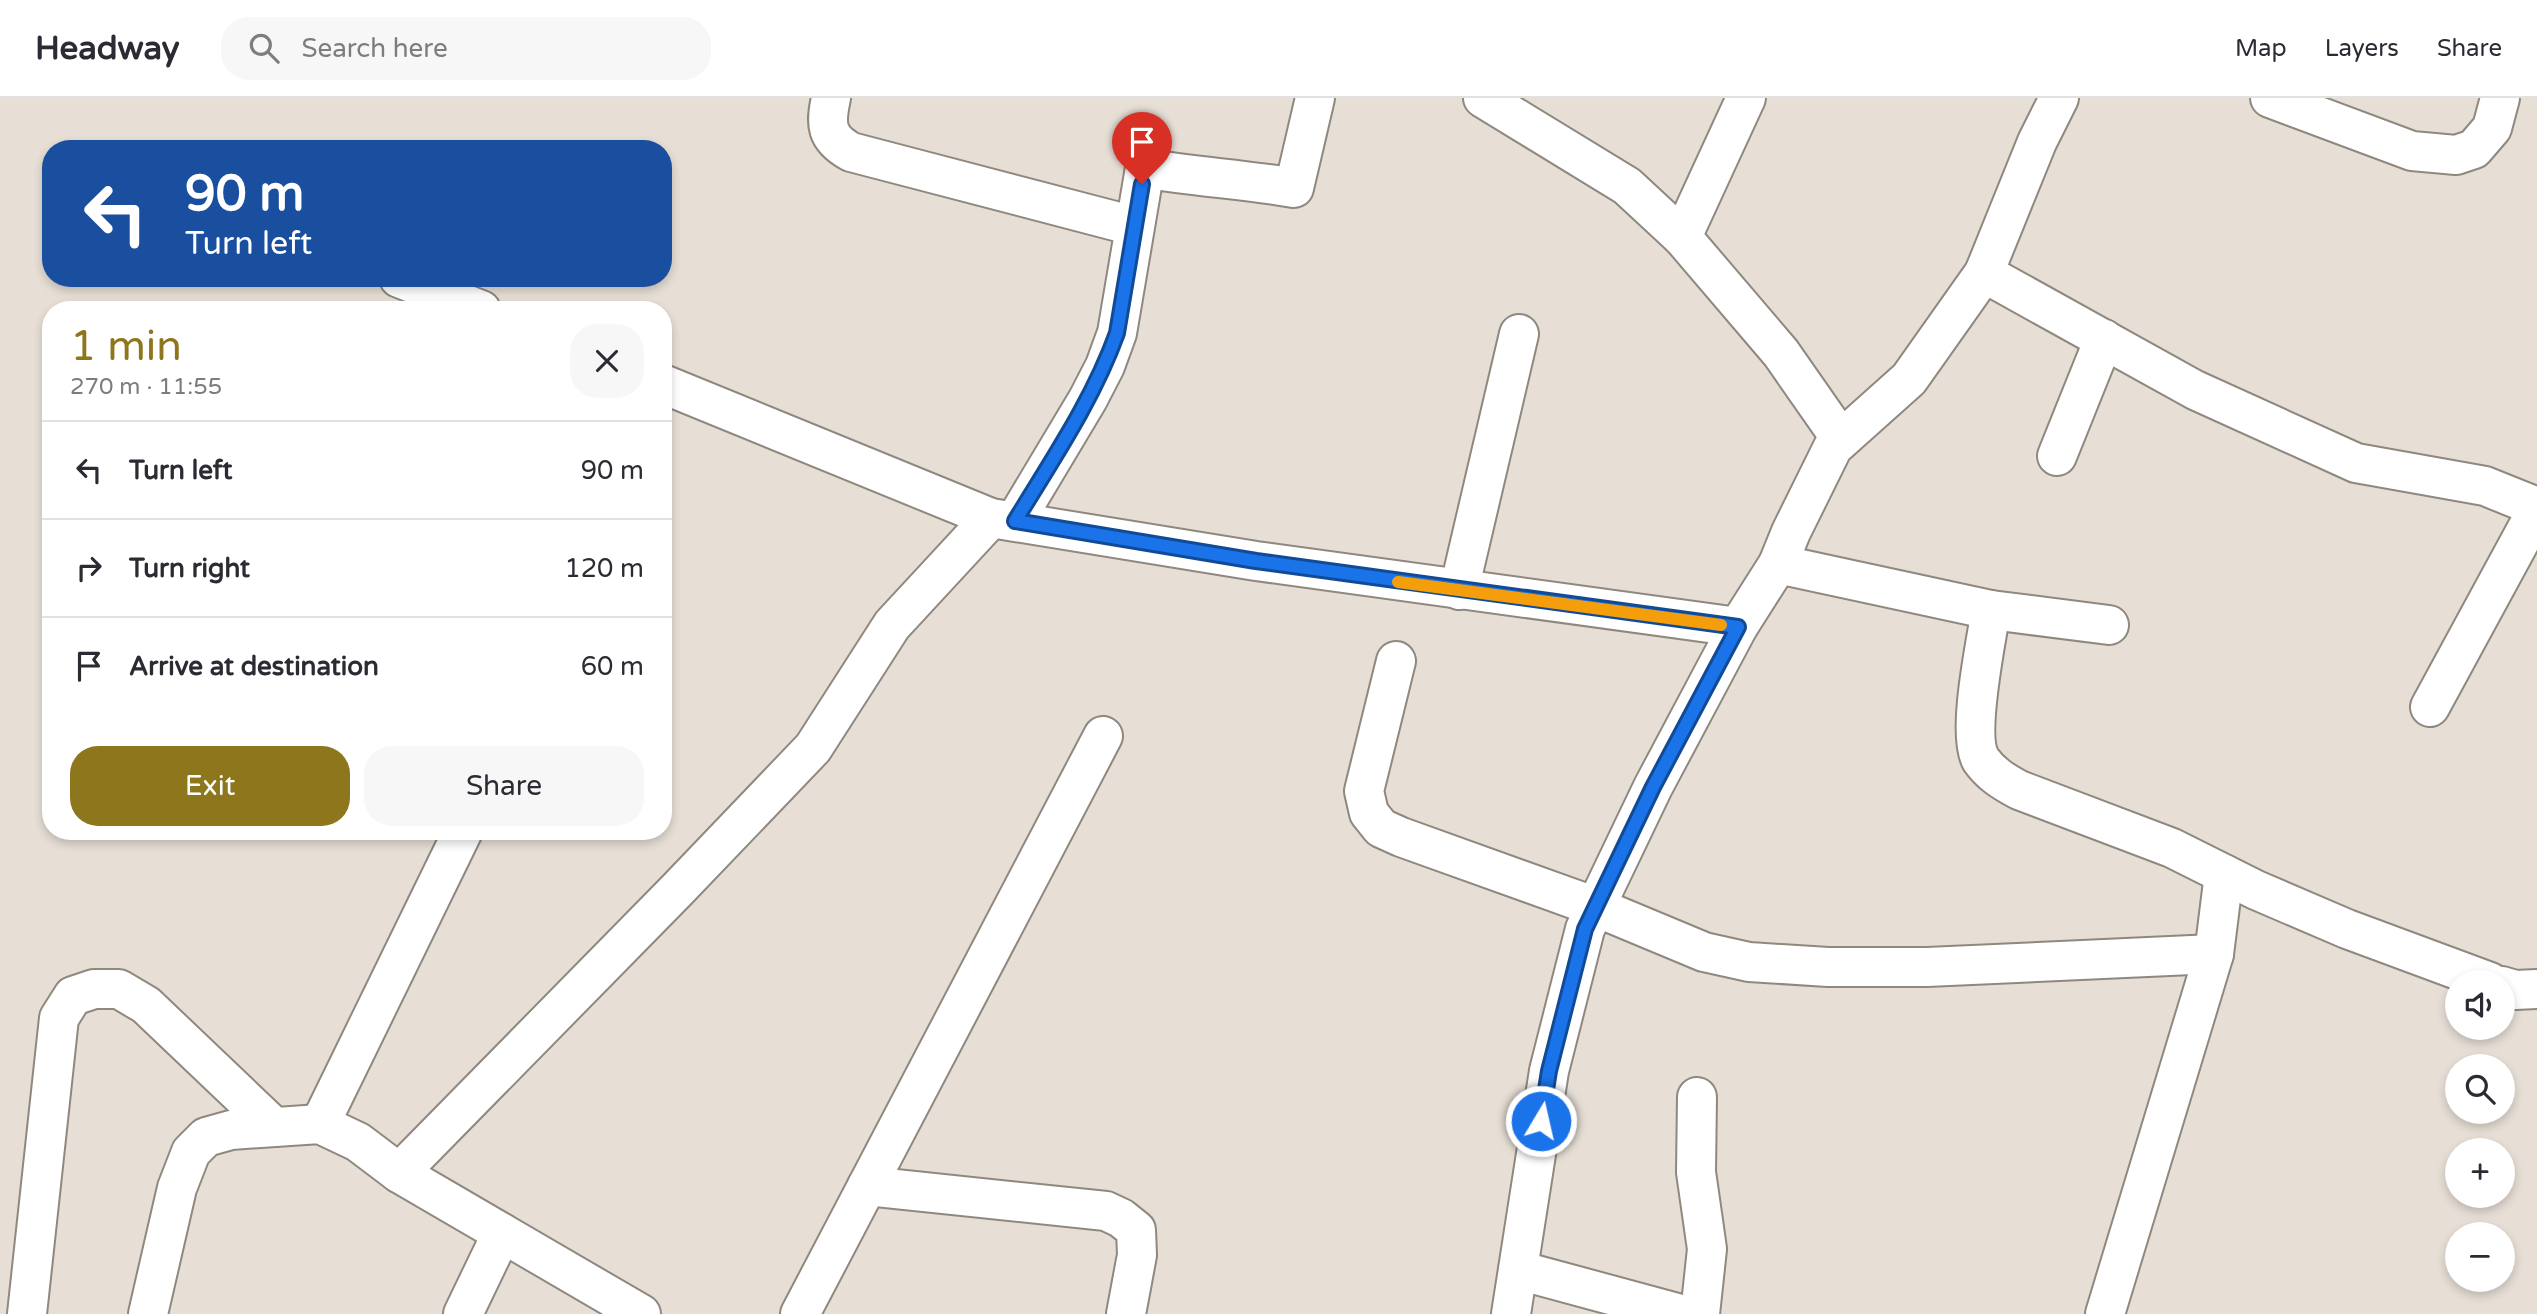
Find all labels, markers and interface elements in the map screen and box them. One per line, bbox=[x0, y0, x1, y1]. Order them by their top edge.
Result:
search box bbox=[221, 17, 711, 80]
text: Headway bbox=[35, 29, 179, 68]
icon: search bbox=[245, 29, 283, 67]
text: Search here bbox=[301, 33, 448, 64]
text: Map bbox=[2235, 34, 2287, 63]
text: Layers bbox=[2325, 34, 2399, 63]
text: Share bbox=[2437, 34, 2502, 63]
pin bbox=[1112, 112, 1172, 184]
icon: arrive bbox=[1123, 123, 1161, 161]
text: 90 m bbox=[185, 165, 304, 224]
icon: left bbox=[70, 168, 161, 259]
text: Turn left bbox=[185, 225, 312, 263]
text: 1 min bbox=[70, 321, 182, 372]
button: close bbox=[570, 324, 644, 398]
text: 270 m · 11:55 bbox=[70, 373, 222, 401]
icon: left bbox=[70, 451, 108, 489]
text: Turn left bbox=[129, 455, 232, 486]
text: 90 m bbox=[581, 455, 644, 486]
icon: right bbox=[70, 549, 108, 587]
text: Turn right bbox=[129, 553, 250, 584]
text: 120 m bbox=[564, 553, 644, 584]
icon: arrive bbox=[70, 647, 108, 685]
text: Arrive at destination bbox=[129, 651, 379, 682]
text: 60 m bbox=[581, 651, 644, 682]
button: Exit bbox=[70, 746, 350, 826]
button: Share bbox=[364, 746, 644, 826]
map controls bbox=[2445, 970, 2515, 1292]
button: sound bbox=[2445, 970, 2515, 1040]
button: search bbox=[2445, 1054, 2515, 1124]
position arrow bbox=[1504, 1084, 1578, 1158]
button: + bbox=[2445, 1138, 2515, 1208]
button: − bbox=[2445, 1222, 2515, 1292]

